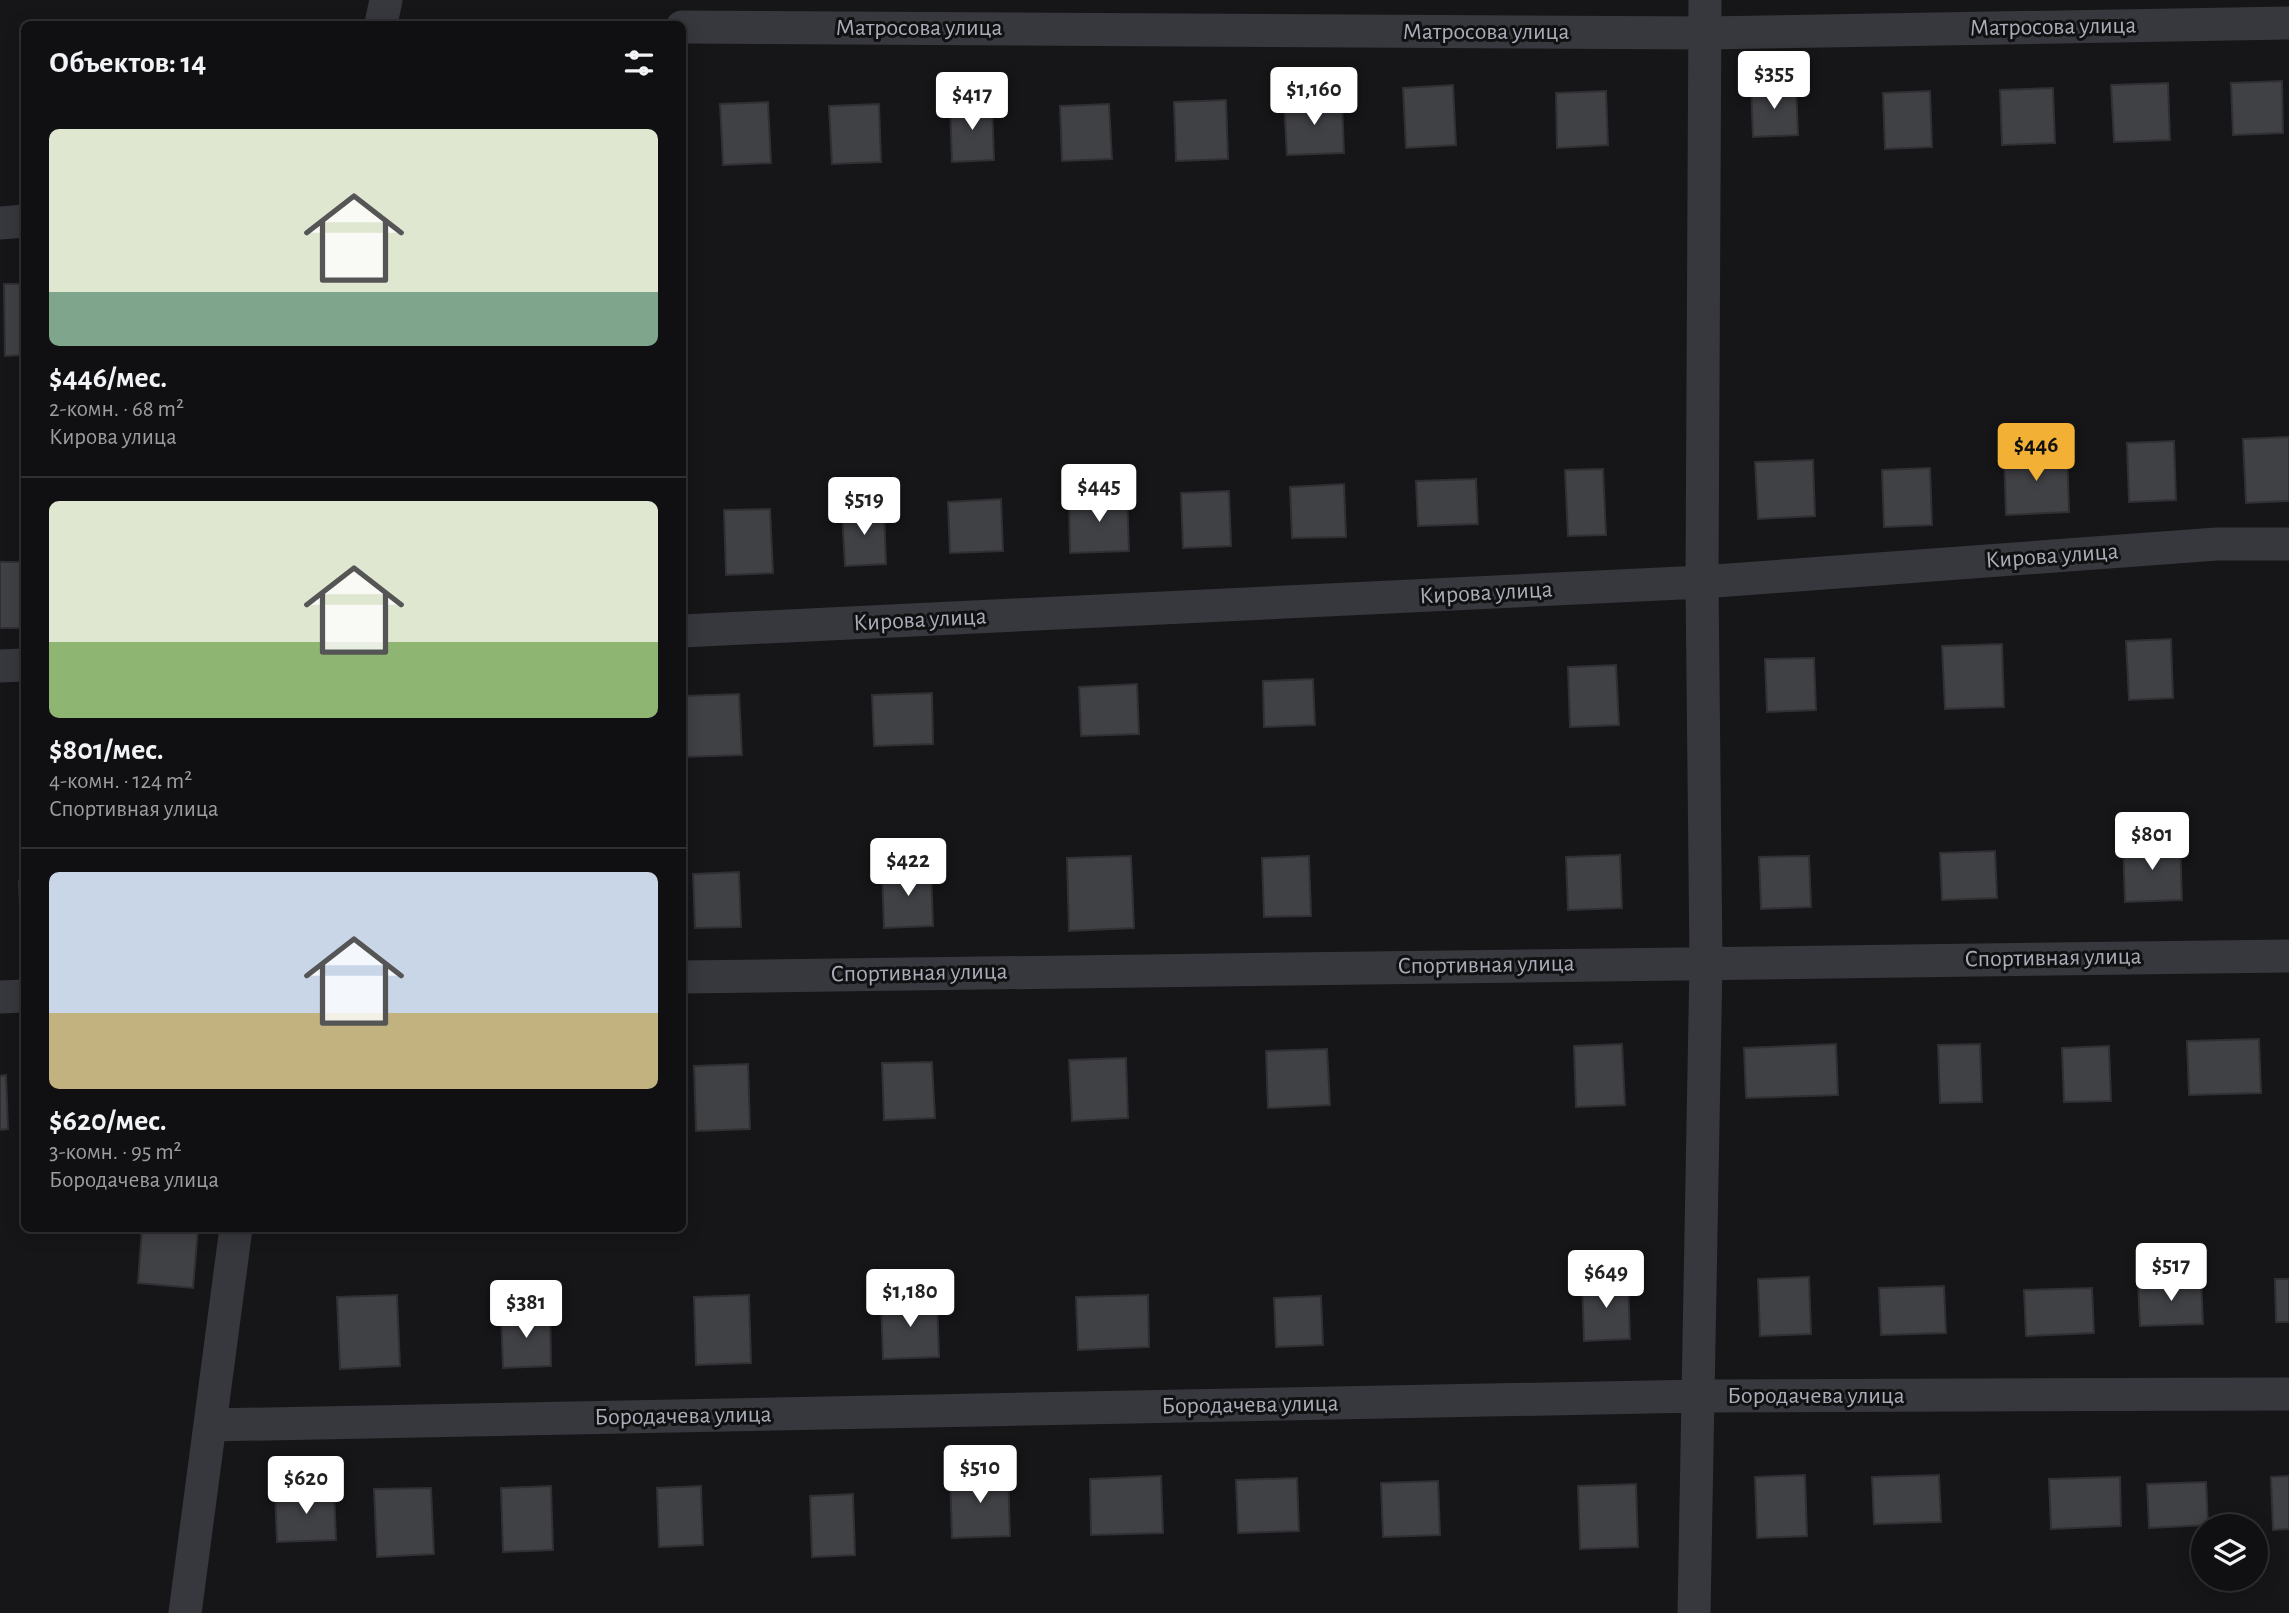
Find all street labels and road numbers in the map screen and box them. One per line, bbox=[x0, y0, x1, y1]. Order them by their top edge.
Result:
street label: Матросова улица bbox=[1969, 14, 2137, 40]
street label: Матросова улица bbox=[836, 16, 1002, 40]
street label: Матросова улица bbox=[1403, 20, 1569, 44]
street label: Кирова улица bbox=[1985, 539, 2119, 573]
street label: Кирова улица bbox=[1419, 578, 1553, 608]
street label: Кирова улица bbox=[853, 605, 987, 635]
street label: Спортивная улица bbox=[1964, 944, 2142, 972]
street label: Спортивная улица bbox=[1397, 951, 1575, 979]
street label: Спортивная улица bbox=[830, 959, 1008, 987]
street label: Бородачева улица bbox=[1727, 1384, 1905, 1408]
street label: Бородачева улица bbox=[1161, 1391, 1339, 1419]
street label: Бородачева улица bbox=[594, 1402, 772, 1430]

